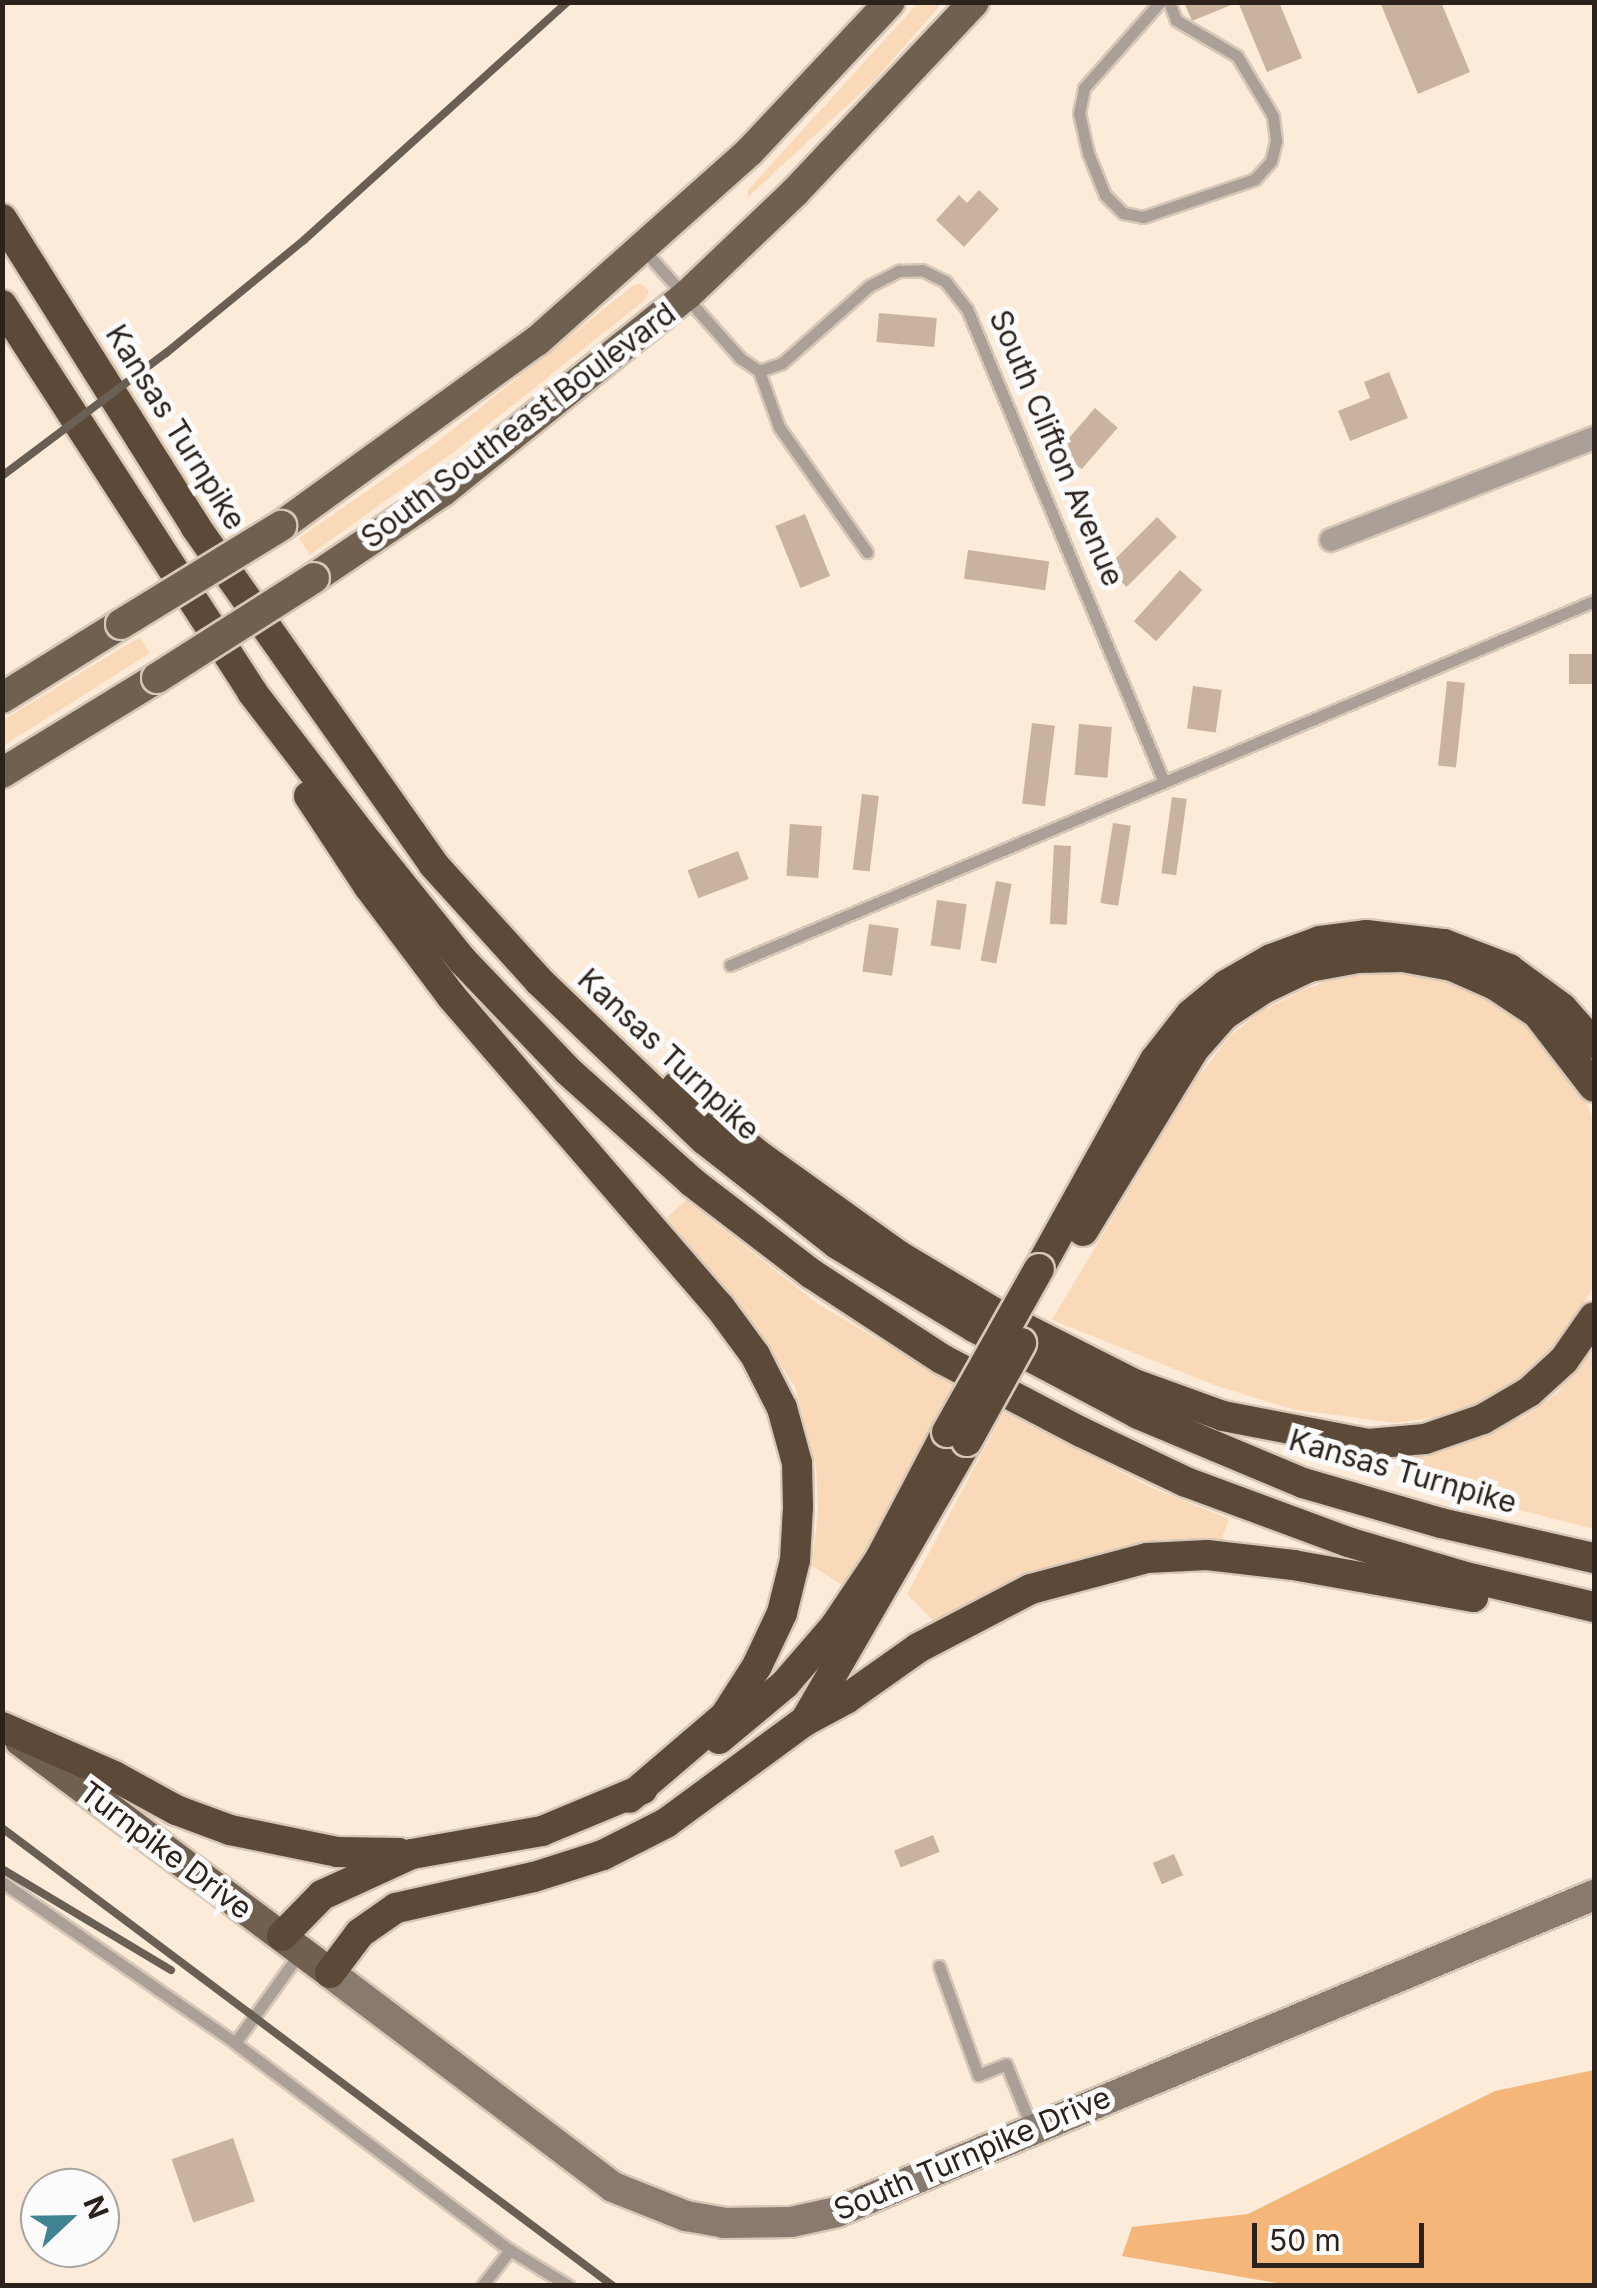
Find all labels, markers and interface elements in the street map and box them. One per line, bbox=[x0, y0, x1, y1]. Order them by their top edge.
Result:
street label: South Southeast Boulevard bbox=[354, 295, 682, 555]
street label: South Clifton Avenue bbox=[982, 304, 1132, 592]
street label: Kansas Turnpike bbox=[98, 318, 254, 536]
street label: Kansas Turnpike bbox=[571, 961, 767, 1147]
street label: Kansas Turnpike bbox=[1285, 1421, 1521, 1521]
street label: Turnpike Drive bbox=[73, 1774, 259, 1926]
street label: South Turnpike Drive bbox=[828, 2078, 1116, 2228]
north arrow bbox=[20, 2168, 120, 2268]
text: N bbox=[76, 2191, 116, 2224]
scale bar bbox=[1257, 2203, 1430, 2265]
text: 50 m bbox=[1269, 2222, 1341, 2258]

